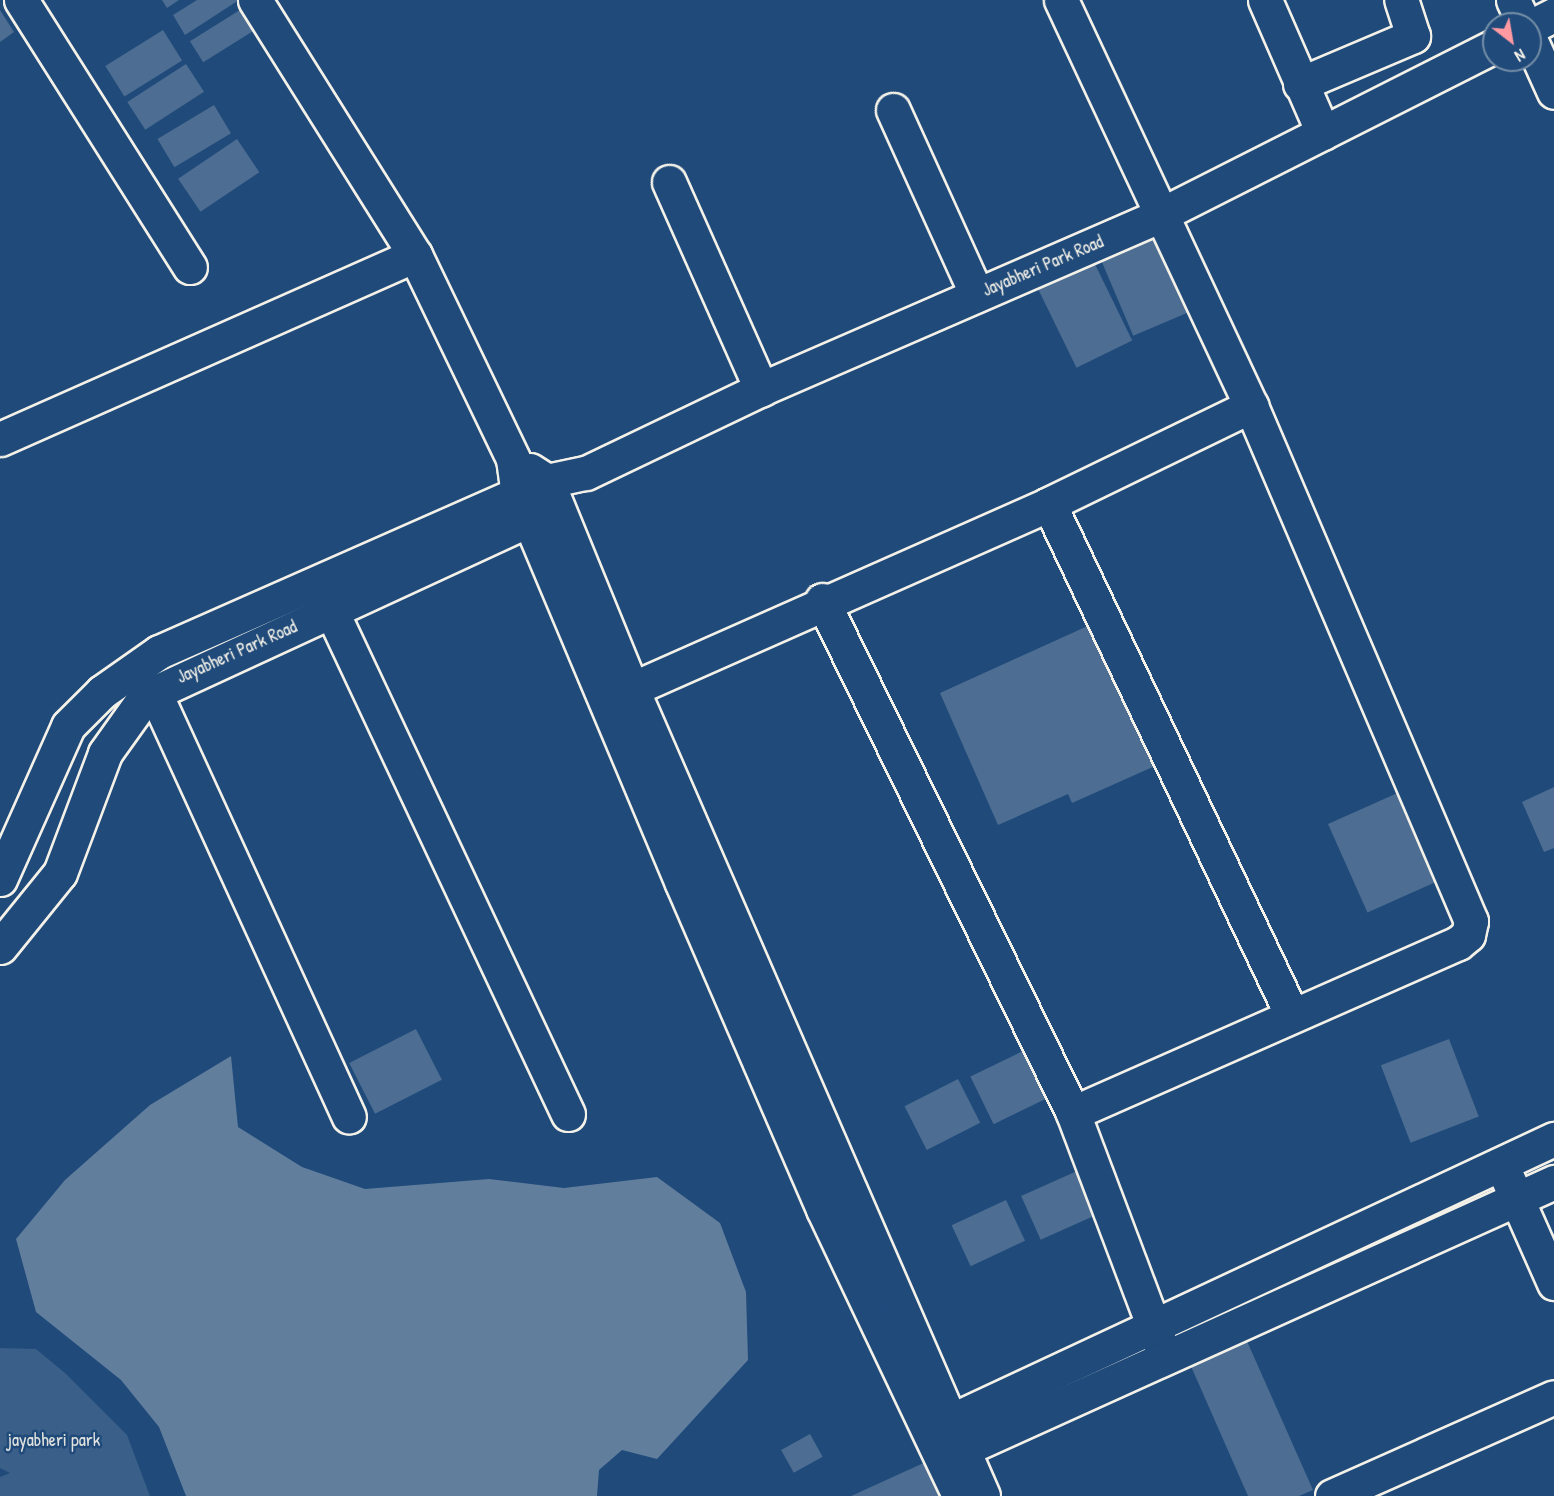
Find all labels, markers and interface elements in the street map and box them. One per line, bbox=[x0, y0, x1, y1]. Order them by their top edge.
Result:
north arrow bbox=[1482, 12, 1542, 72]
text: N bbox=[1511, 44, 1530, 67]
street label: Jayabheri Park Road bbox=[979, 231, 1107, 301]
street label: Jayabheri Park Road bbox=[174, 616, 300, 688]
park label: jayabheri park bbox=[8, 1429, 100, 1451]

